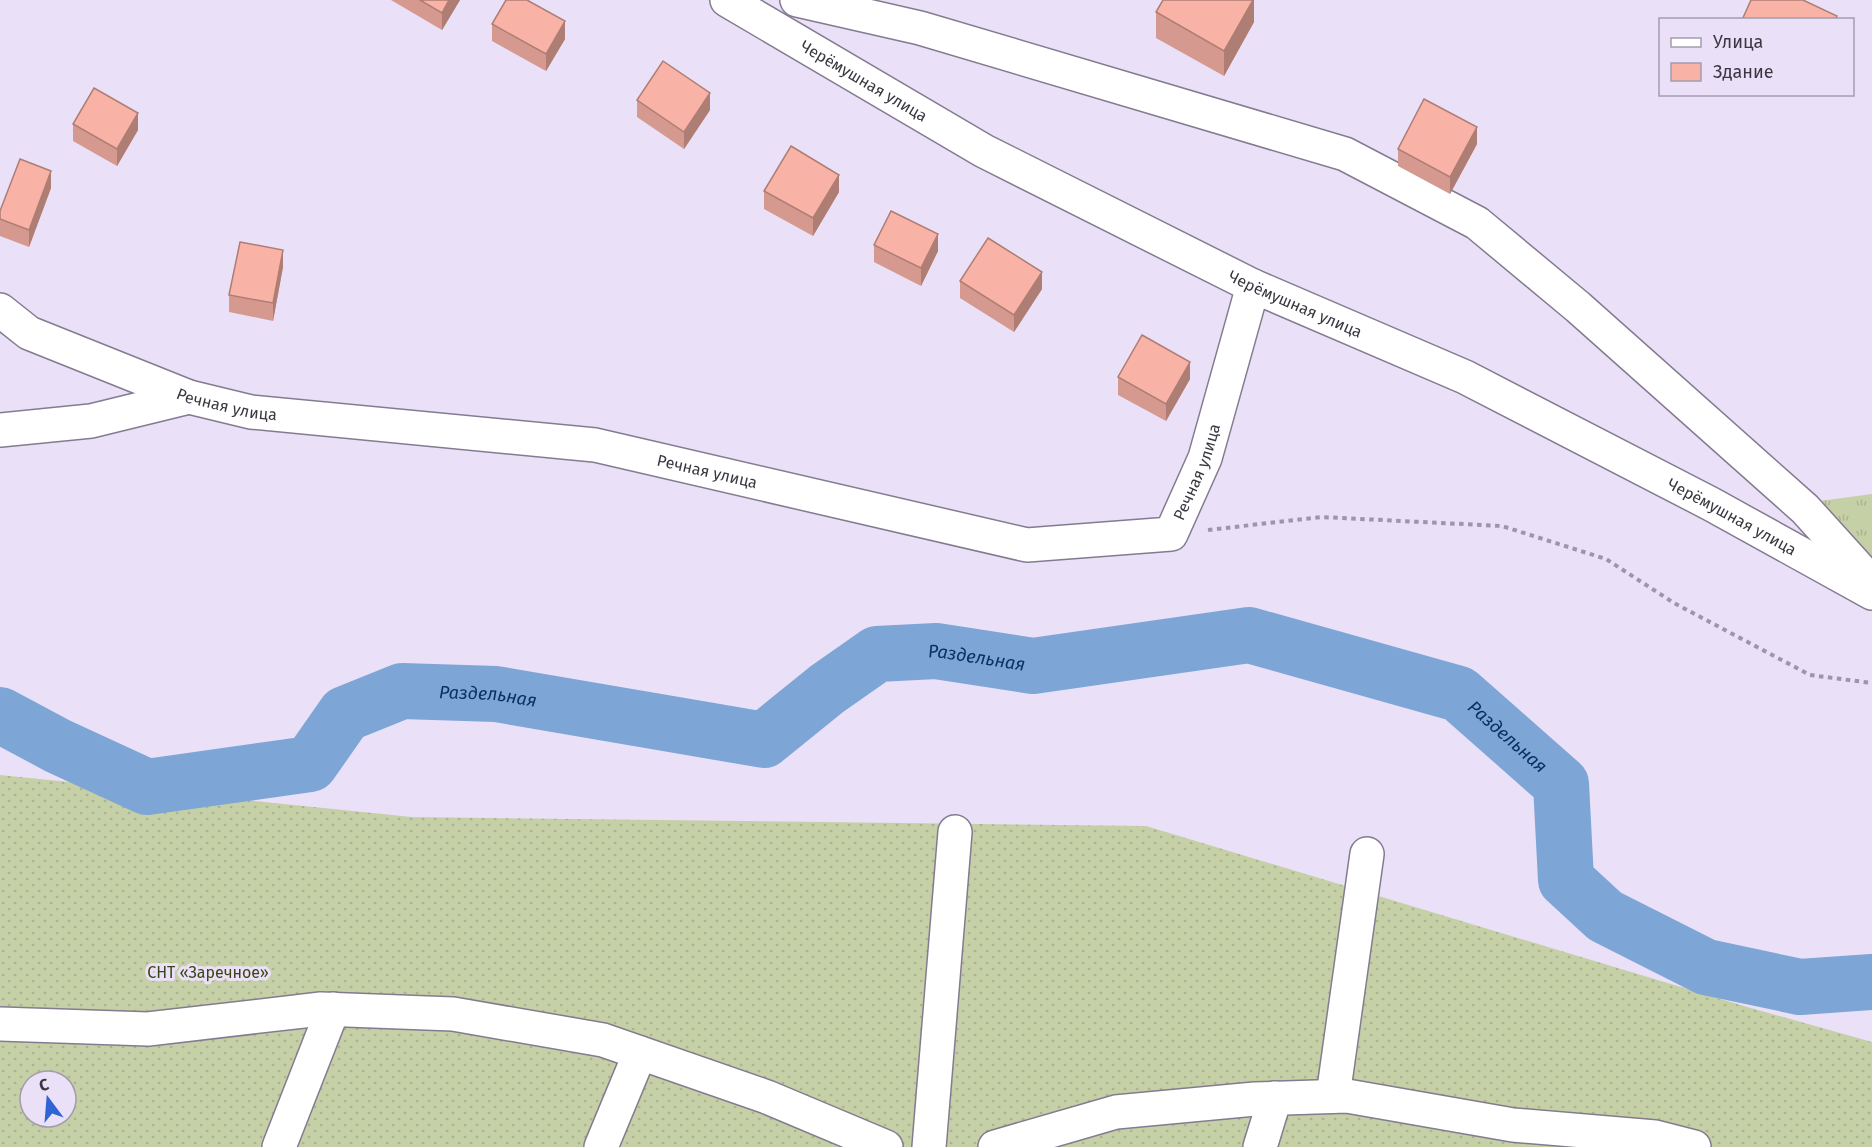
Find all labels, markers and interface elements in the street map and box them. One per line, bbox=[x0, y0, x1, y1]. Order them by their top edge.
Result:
legend bbox=[1659, 18, 1854, 96]
text: Улица bbox=[1713, 31, 1763, 53]
street label: Черёмушная улица bbox=[797, 36, 931, 125]
text: Здание bbox=[1713, 61, 1774, 83]
street label: Черёмушная улица bbox=[1225, 266, 1365, 341]
street label: Речная улица bbox=[174, 384, 278, 424]
street label: Речная улица bbox=[1169, 421, 1224, 523]
street label: Речная улица bbox=[655, 450, 759, 492]
street label: Черёмушная улица bbox=[1664, 474, 1800, 559]
water label: Раздельная bbox=[927, 640, 1027, 676]
water label: Раздельная bbox=[439, 681, 539, 712]
water label: Раздельная bbox=[1463, 696, 1552, 777]
park label: СНТ «Заречное» bbox=[147, 963, 269, 982]
north arrow bbox=[18, 1069, 78, 1129]
text: С bbox=[37, 1074, 52, 1095]

